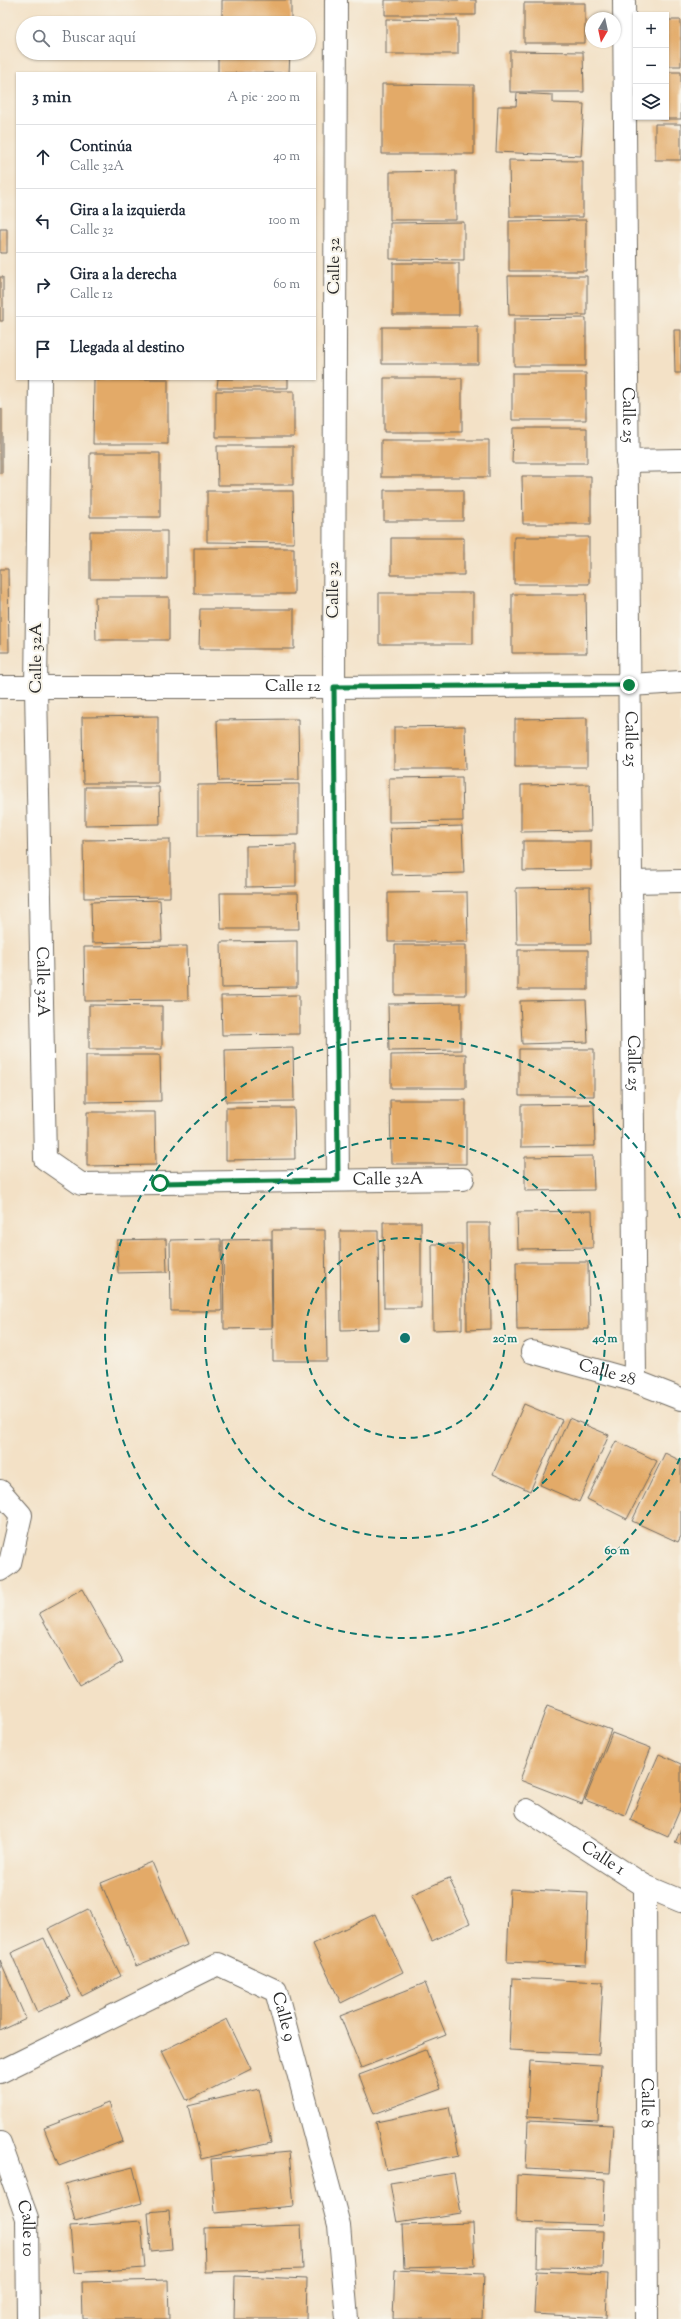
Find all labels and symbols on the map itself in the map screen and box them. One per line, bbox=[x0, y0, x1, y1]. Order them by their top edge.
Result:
north arrow bbox=[585, 12, 621, 48]
street label: Calle 32 bbox=[323, 237, 347, 294]
street label: Calle 25 bbox=[615, 387, 640, 443]
street label: Calle 32 bbox=[322, 561, 346, 618]
street label: Calle 32A bbox=[25, 622, 49, 693]
street label: Calle 12 bbox=[265, 675, 321, 699]
route end bbox=[620, 676, 638, 694]
street label: Calle 25 bbox=[618, 711, 642, 767]
street label: Calle 32A bbox=[29, 946, 54, 1018]
street label: Calle 25 bbox=[620, 1035, 645, 1091]
street label: Calle 32A bbox=[352, 1168, 424, 1192]
route start bbox=[151, 1174, 169, 1192]
text: 20 m bbox=[493, 1330, 517, 1348]
text: 40 m bbox=[592, 1330, 617, 1348]
centre of rings bbox=[398, 1331, 412, 1345]
street label: Calle 28 bbox=[576, 1354, 639, 1393]
text: 60 m bbox=[605, 1542, 629, 1560]
street label: Calle 1 bbox=[576, 1836, 630, 1882]
street label: Calle 9 bbox=[265, 1989, 301, 2044]
street label: Calle 8 bbox=[634, 2078, 658, 2128]
street label: Calle 10 bbox=[10, 2197, 39, 2257]

